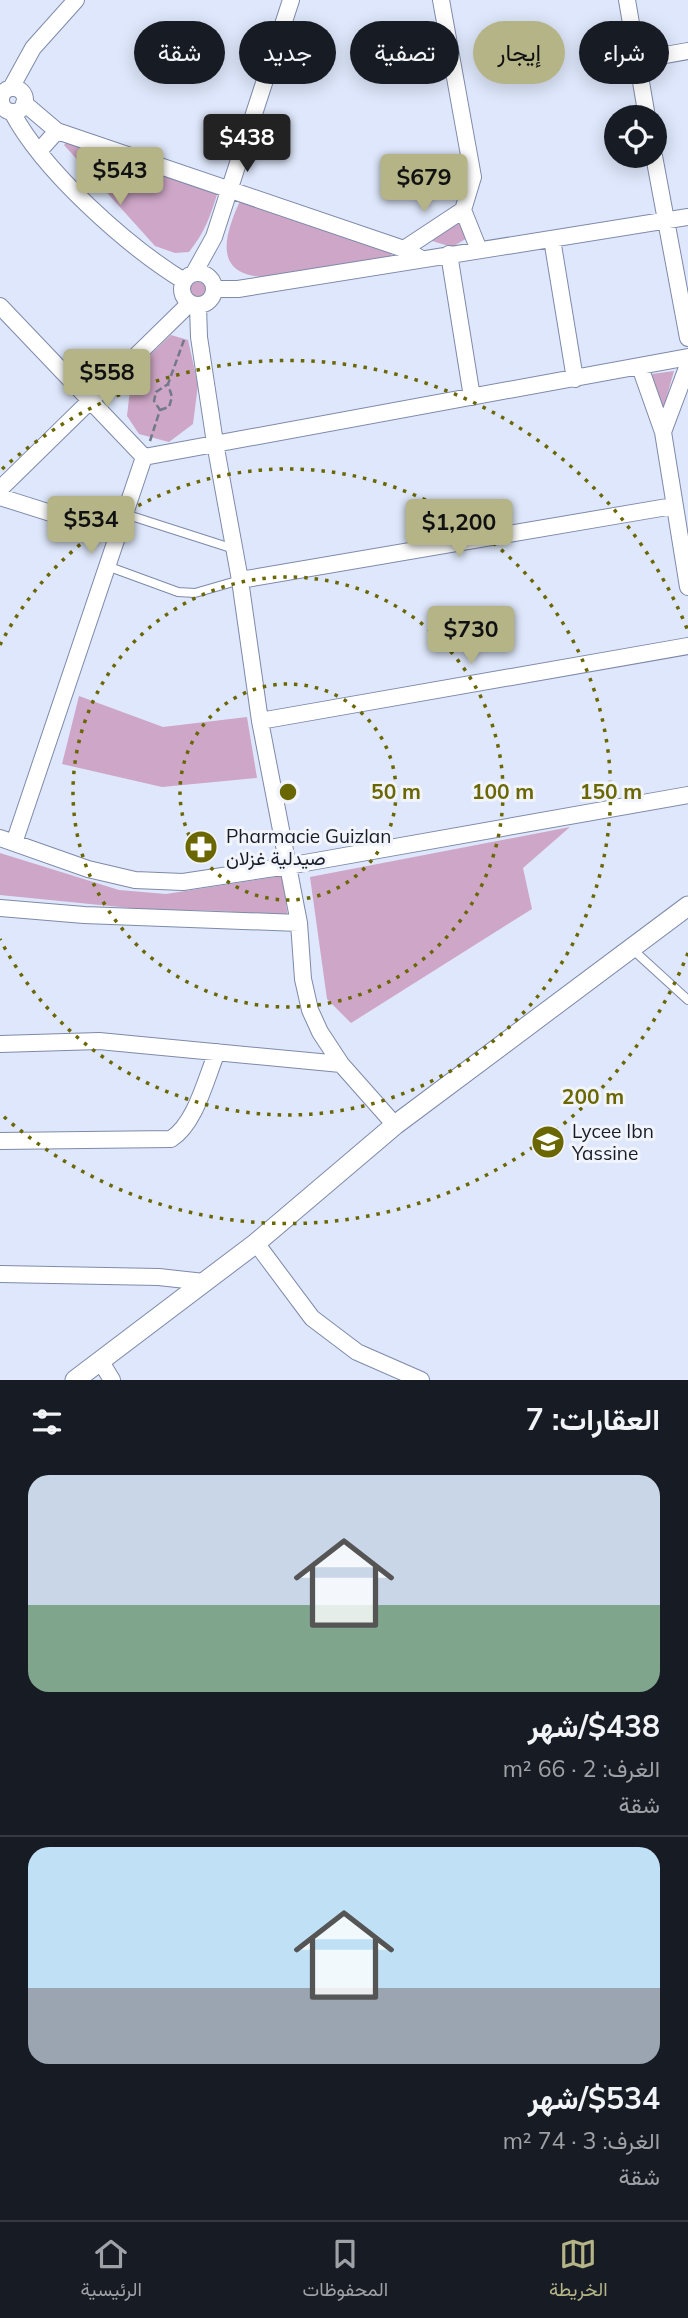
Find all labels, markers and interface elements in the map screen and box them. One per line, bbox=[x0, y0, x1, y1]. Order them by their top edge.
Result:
chip: شقة bbox=[134, 21, 225, 84]
chip: جديد bbox=[239, 21, 336, 84]
chip: تصفية bbox=[350, 21, 459, 84]
chip: إيجار bbox=[473, 21, 565, 84]
chip: شراء bbox=[579, 21, 669, 84]
map controls bbox=[604, 105, 667, 168]
button: locate bbox=[604, 105, 667, 168]
pin: $438 bbox=[206, 114, 288, 174]
text: $438 bbox=[219, 122, 275, 151]
pin: $543 bbox=[79, 148, 161, 207]
pin: $679 bbox=[383, 154, 465, 214]
text: $543 bbox=[92, 155, 148, 184]
text: $679 bbox=[396, 162, 452, 191]
pin: $558 bbox=[66, 350, 148, 409]
text: $558 bbox=[79, 357, 135, 386]
pin: $534 bbox=[50, 496, 132, 556]
pin: $1,200 bbox=[402, 500, 516, 559]
text: $534 bbox=[63, 504, 119, 533]
text: $1,200 bbox=[422, 507, 496, 536]
pin: $730 bbox=[430, 606, 512, 666]
text: $730 bbox=[443, 614, 499, 643]
text: 50 m bbox=[371, 778, 421, 804]
text: 100 m bbox=[472, 778, 534, 804]
text: 150 m bbox=[580, 778, 642, 804]
centre of rings bbox=[276, 780, 300, 804]
place label: Pharmacie Guizlan صيدلية غزلان bbox=[226, 824, 391, 870]
pharmacy icon: Pharmacie Guizlan صيدلية غزلان bbox=[182, 828, 220, 866]
text: 200 m bbox=[562, 1083, 624, 1109]
place label: Lycee Ibn Yassine bbox=[571, 1119, 654, 1165]
school or university icon: Lycee Ibn Yassine bbox=[529, 1123, 567, 1161]
text: العقارات: 7 bbox=[526, 1400, 660, 1438]
icon: filters bbox=[28, 1403, 66, 1441]
icon: home bbox=[281, 1520, 407, 1646]
text: $438/شهر bbox=[528, 1707, 660, 1745]
text: الغرف: 2 · 66 m² bbox=[503, 1754, 660, 1783]
text: شقة bbox=[618, 1790, 660, 1819]
icon: home bbox=[281, 1892, 407, 2018]
text: $534/شهر bbox=[528, 2079, 660, 2117]
text: الغرف: 3 · 74 m² bbox=[503, 2126, 660, 2155]
text: شقة bbox=[618, 2162, 660, 2191]
tab: الرئيسية bbox=[80, 2235, 142, 2306]
tab: المحفوظات bbox=[303, 2235, 388, 2306]
tab: الخريطة bbox=[549, 2235, 608, 2306]

